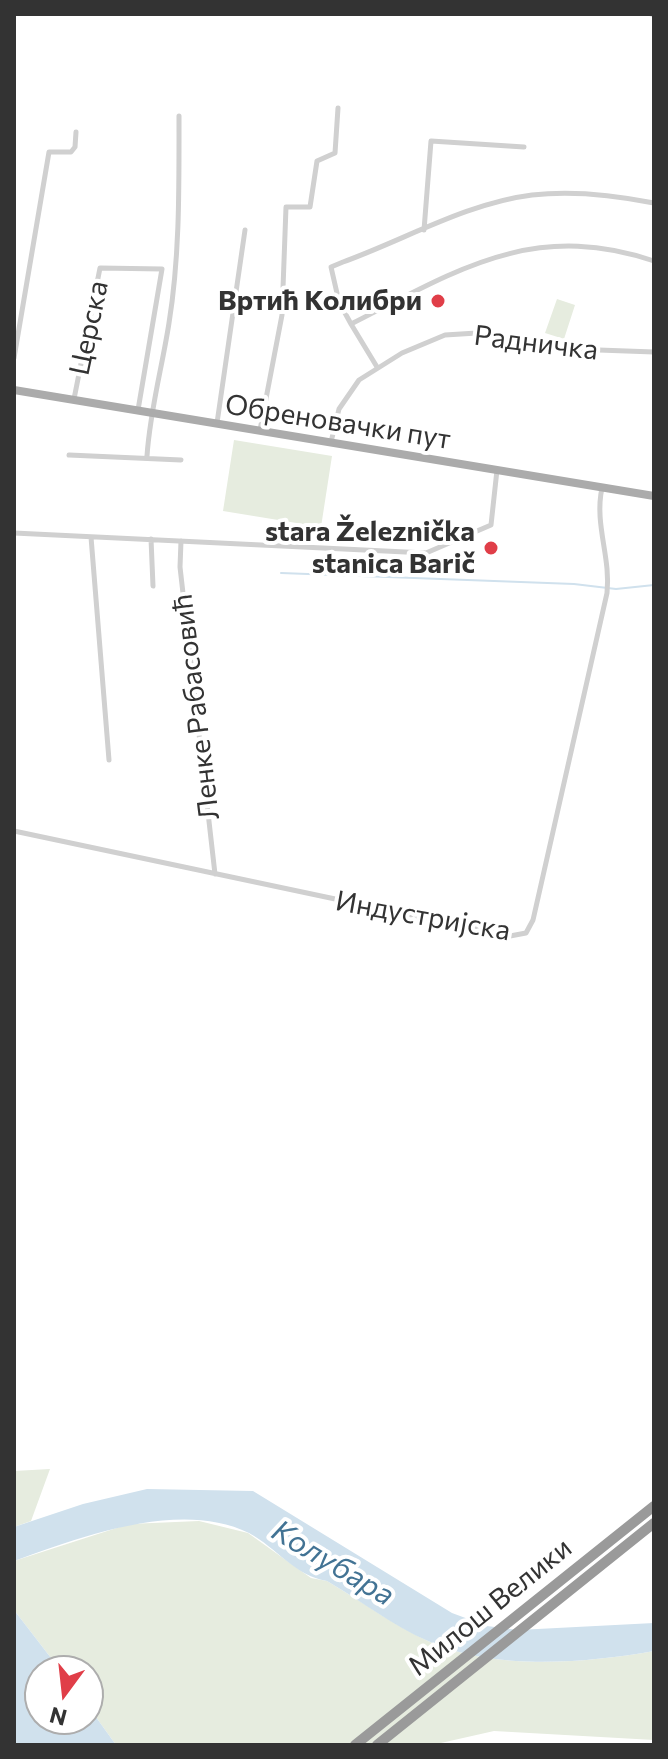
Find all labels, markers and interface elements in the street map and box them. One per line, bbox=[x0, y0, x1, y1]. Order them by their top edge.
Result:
street label: Церска bbox=[63, 278, 115, 378]
place label: Вртић Колибри bbox=[218, 284, 422, 318]
marker: Вртић Колибри bbox=[429, 292, 447, 310]
street label: Радничка bbox=[472, 319, 600, 367]
street label: Обреновачки пут bbox=[223, 388, 453, 456]
place label: stara Železnička stanica Barič bbox=[265, 515, 475, 581]
marker: stara Železnička stanica Barič bbox=[482, 539, 500, 557]
street label: Ленке Рабасовић bbox=[165, 592, 227, 822]
street label: Индустријска bbox=[333, 884, 513, 948]
water label: Колубара bbox=[265, 1513, 401, 1613]
street label: Милош Велики bbox=[402, 1531, 578, 1683]
north arrow bbox=[24, 1655, 104, 1735]
text: N bbox=[47, 1702, 70, 1732]

